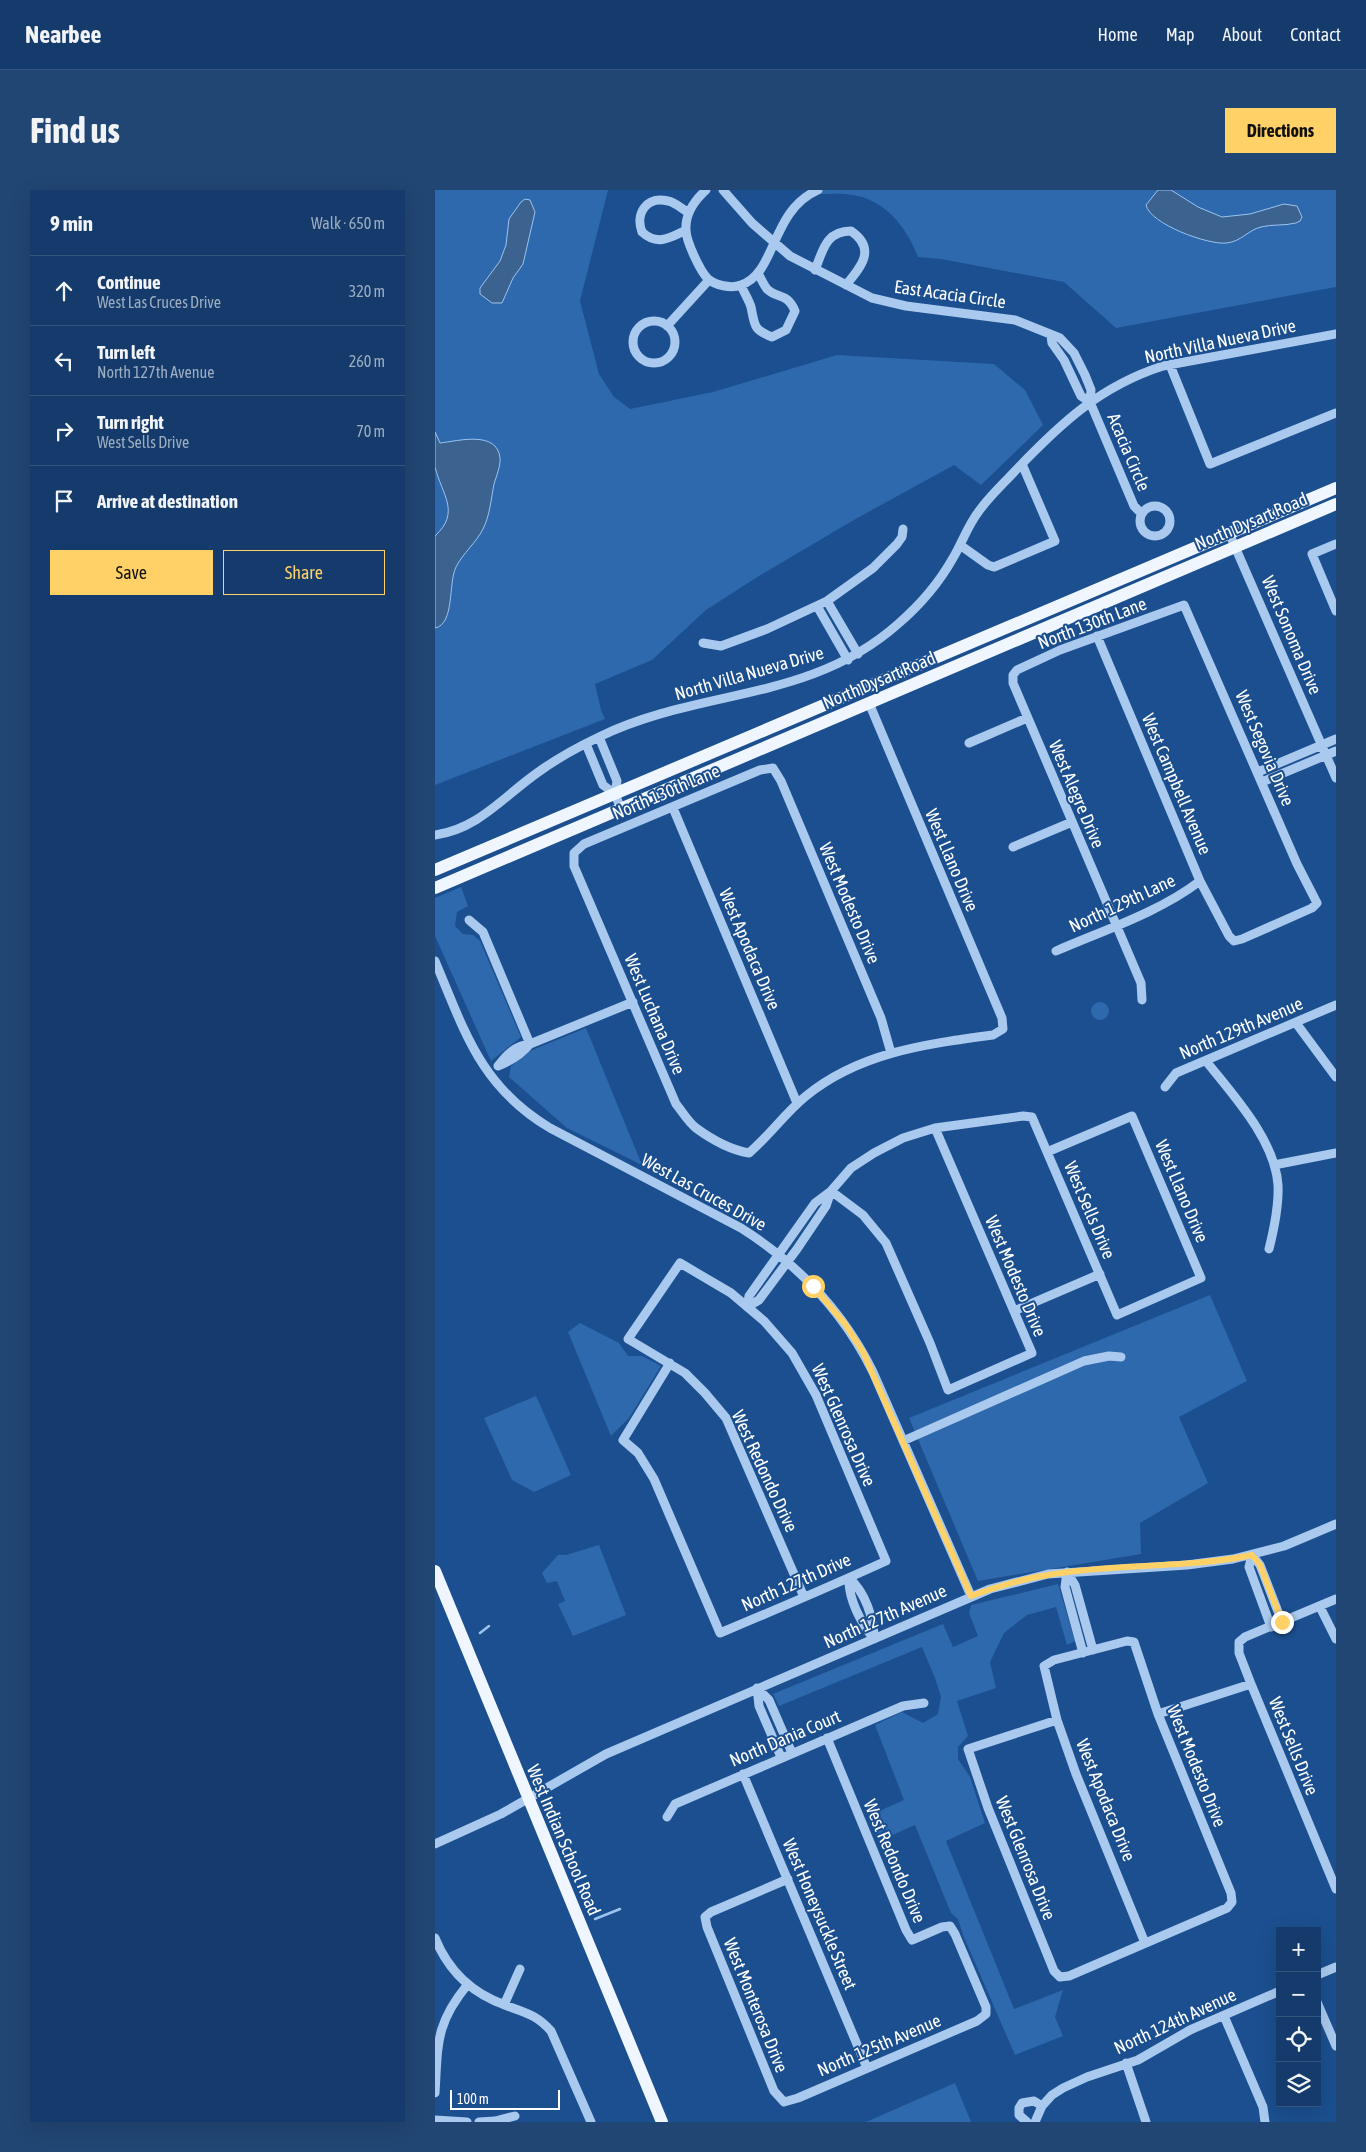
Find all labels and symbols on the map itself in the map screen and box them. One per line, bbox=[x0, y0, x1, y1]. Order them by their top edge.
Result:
street label: East Acacia Circle bbox=[893, 276, 1007, 312]
street label: North Villa Nueva Drive bbox=[1142, 315, 1298, 367]
street label: Acacia Circle bbox=[1103, 410, 1155, 494]
street label: North Dysart Road bbox=[1192, 488, 1310, 554]
street label: West Sonoma Drive bbox=[1258, 573, 1326, 697]
street label: North 130th Lane bbox=[1035, 593, 1149, 653]
street label: North Villa Nueva Drive bbox=[672, 642, 826, 704]
street label: North Dysart Road bbox=[820, 647, 938, 713]
street label: West Segovia Drive bbox=[1231, 687, 1299, 809]
street label: West Campbell Avenue bbox=[1138, 710, 1216, 858]
street label: West Alegre Drive bbox=[1045, 737, 1109, 851]
street label: North 130th Lane bbox=[609, 760, 723, 824]
street label: West Llano Drive bbox=[921, 806, 983, 914]
street label: West Modesto Drive bbox=[815, 839, 885, 967]
street label: North 129th Lane bbox=[1066, 869, 1178, 937]
street label: West Apodaca Drive bbox=[715, 885, 785, 1013]
street label: West Luchana Drive bbox=[620, 951, 690, 1077]
street label: North 129th Avenue bbox=[1176, 993, 1306, 1063]
street label: West Llano Drive bbox=[1151, 1137, 1213, 1245]
street label: West Las Cruces Drive bbox=[638, 1149, 770, 1235]
street label: West Sells Drive bbox=[1060, 1158, 1120, 1262]
street label: West Modesto Drive bbox=[981, 1212, 1051, 1340]
route start bbox=[802, 1275, 825, 1298]
street label: West Glenrosa Drive bbox=[808, 1361, 880, 1489]
street label: West Redondo Drive bbox=[728, 1407, 802, 1535]
street label: North 127th Drive bbox=[738, 1549, 854, 1615]
street label: North 127th Avenue bbox=[820, 1580, 950, 1652]
route end bbox=[1271, 1611, 1294, 1634]
street label: West Sells Drive bbox=[1265, 1694, 1323, 1798]
street label: West Modesto Drive bbox=[1163, 1702, 1231, 1830]
street label: North Dania Court bbox=[726, 1705, 844, 1771]
street label: West Apodaca Drive bbox=[1072, 1736, 1140, 1864]
street label: West Indian School Road bbox=[523, 1761, 605, 1919]
street label: West Glenrosa Drive bbox=[992, 1793, 1060, 1923]
street label: West Redondo Drive bbox=[860, 1796, 930, 1926]
street label: West Honeysuckle Street bbox=[779, 1835, 861, 1993]
street label: West Monterosa Drive bbox=[719, 1935, 793, 2075]
street label: North 124th Avenue bbox=[1111, 1984, 1239, 2058]
street label: North 125th Avenue bbox=[814, 2010, 944, 2080]
scale bar bbox=[450, 2087, 560, 2110]

